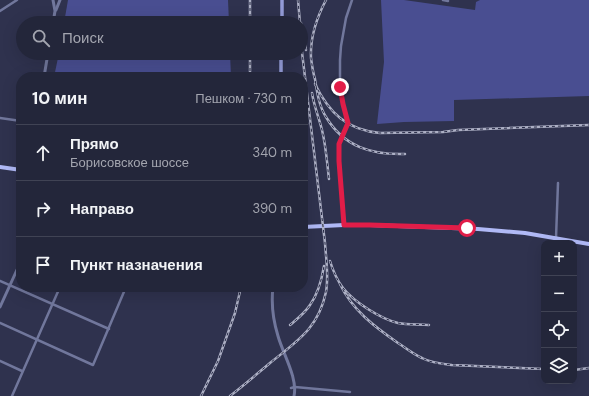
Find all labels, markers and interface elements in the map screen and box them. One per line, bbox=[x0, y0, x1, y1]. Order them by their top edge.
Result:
search box bbox=[16, 16, 308, 60]
icon: search bbox=[30, 27, 52, 49]
text: Поиск bbox=[62, 28, 104, 48]
route end bbox=[331, 78, 349, 96]
text: 10 мин bbox=[32, 87, 87, 109]
text: Пешком · 730 m bbox=[195, 90, 292, 107]
text: Прямо bbox=[70, 134, 119, 154]
icon: ahead bbox=[32, 142, 54, 164]
text: 340 m bbox=[252, 144, 292, 161]
text: Борисовское шоссе bbox=[70, 154, 189, 171]
icon: right bbox=[32, 198, 54, 220]
text: Направо bbox=[70, 199, 134, 219]
text: 390 m bbox=[253, 200, 292, 217]
route start bbox=[458, 219, 476, 237]
map controls bbox=[541, 240, 577, 384]
button: + bbox=[541, 240, 577, 276]
icon: arrive bbox=[32, 254, 54, 276]
text: Пункт назначения bbox=[70, 255, 203, 275]
button: − bbox=[541, 276, 577, 312]
button: locate bbox=[541, 312, 577, 348]
button: layers bbox=[541, 348, 577, 384]

